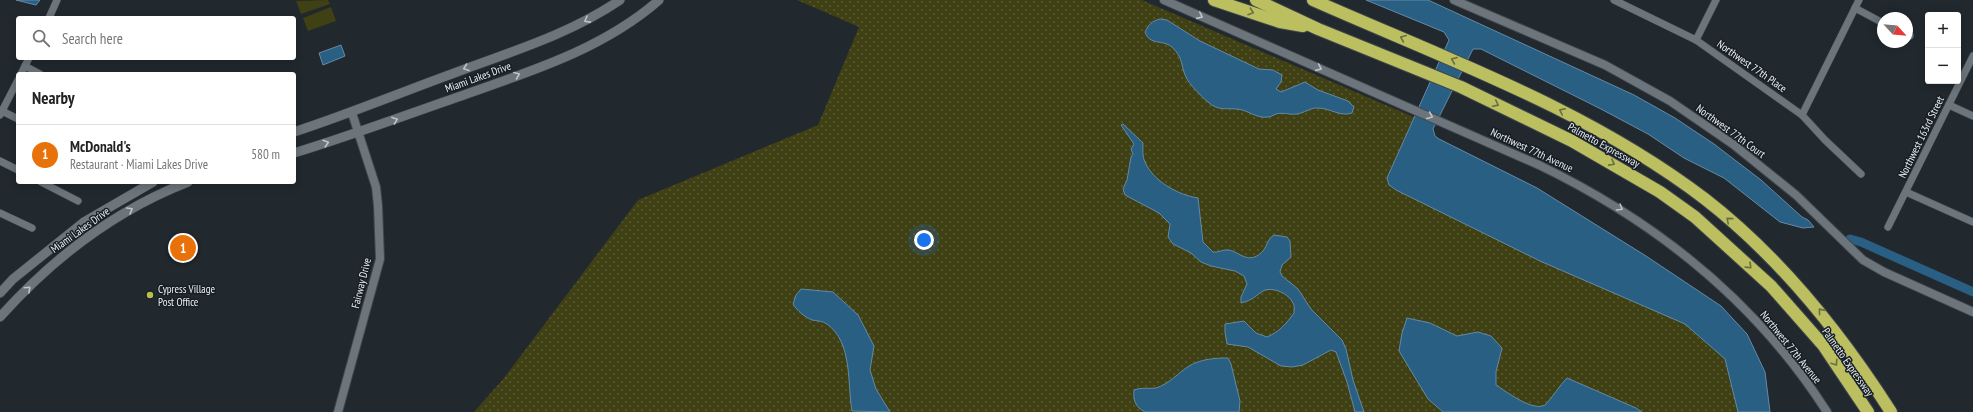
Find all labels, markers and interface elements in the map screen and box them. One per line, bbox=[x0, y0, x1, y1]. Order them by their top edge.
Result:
one-way arrow bbox=[1247, 8, 1254, 16]
one-way arrow bbox=[1196, 11, 1203, 19]
north arrow bbox=[1877, 12, 1913, 48]
map controls bbox=[1925, 12, 1961, 84]
button: + bbox=[1925, 12, 1961, 48]
one-way arrow bbox=[584, 15, 591, 22]
search box bbox=[16, 16, 296, 60]
icon: search bbox=[30, 27, 52, 49]
text: Search here bbox=[62, 29, 123, 48]
one-way arrow bbox=[1399, 35, 1407, 43]
street label: Northwest 77th Place bbox=[1714, 37, 1790, 96]
button: − bbox=[1925, 48, 1961, 84]
one-way arrow bbox=[1451, 57, 1459, 65]
street label: Miami Lakes Drive bbox=[443, 58, 513, 95]
one-way arrow bbox=[1315, 63, 1322, 71]
one-way arrow bbox=[463, 64, 470, 72]
one-way arrow bbox=[513, 72, 520, 80]
text: Nearby bbox=[32, 87, 75, 109]
street label: Northwest 163rd Street bbox=[1895, 94, 1947, 180]
one-way arrow bbox=[1492, 99, 1499, 107]
street label: Northwest 77th Court bbox=[1694, 101, 1768, 161]
one-way arrow bbox=[1558, 108, 1566, 116]
one-way arrow bbox=[1426, 112, 1433, 120]
one-way arrow bbox=[391, 117, 398, 125]
street label: Palmetto Expressway bbox=[1565, 119, 1643, 171]
street label: Northwest 77th Avenue bbox=[1489, 125, 1576, 175]
text: McDonald's bbox=[70, 137, 131, 156]
one-way arrow bbox=[322, 139, 329, 148]
text: 1 bbox=[42, 146, 48, 163]
text: 580 m bbox=[251, 146, 280, 163]
text: Restaurant · Miami Lakes Drive bbox=[70, 156, 208, 173]
one-way arrow bbox=[1608, 158, 1615, 166]
one-way arrow bbox=[1616, 203, 1623, 211]
street label: Miami Lakes Drive bbox=[48, 204, 112, 256]
one-way arrow bbox=[126, 207, 133, 214]
one-way arrow bbox=[1726, 217, 1734, 224]
your location bbox=[914, 230, 934, 250]
pin: 1 bbox=[170, 233, 196, 263]
street label: Fairway Drive bbox=[348, 256, 374, 310]
one-way arrow bbox=[1744, 261, 1752, 268]
place label: Cypress Village Post Office bbox=[158, 282, 215, 309]
one-way arrow bbox=[23, 286, 31, 294]
marker: Cypress Village Post Office bbox=[145, 290, 155, 300]
street label: Northwest 77th Avenue bbox=[1757, 308, 1825, 386]
one-way arrow bbox=[1818, 309, 1825, 316]
street label: Palmetto Expressway bbox=[1819, 325, 1877, 400]
one-way arrow bbox=[1830, 358, 1837, 365]

